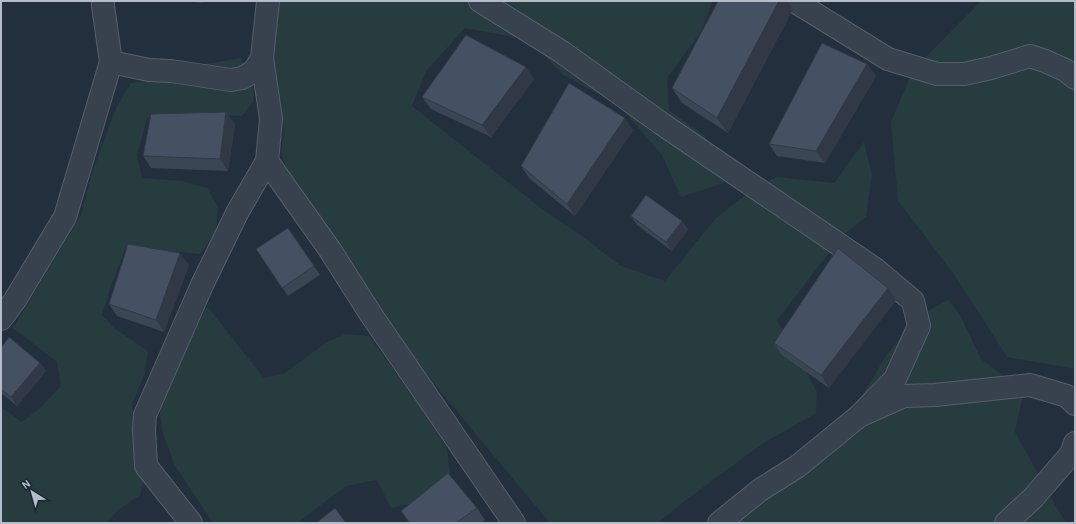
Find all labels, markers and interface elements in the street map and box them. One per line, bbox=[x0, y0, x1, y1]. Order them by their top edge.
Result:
north arrow bbox=[12, 472, 52, 512]
text: N bbox=[20, 478, 33, 491]

